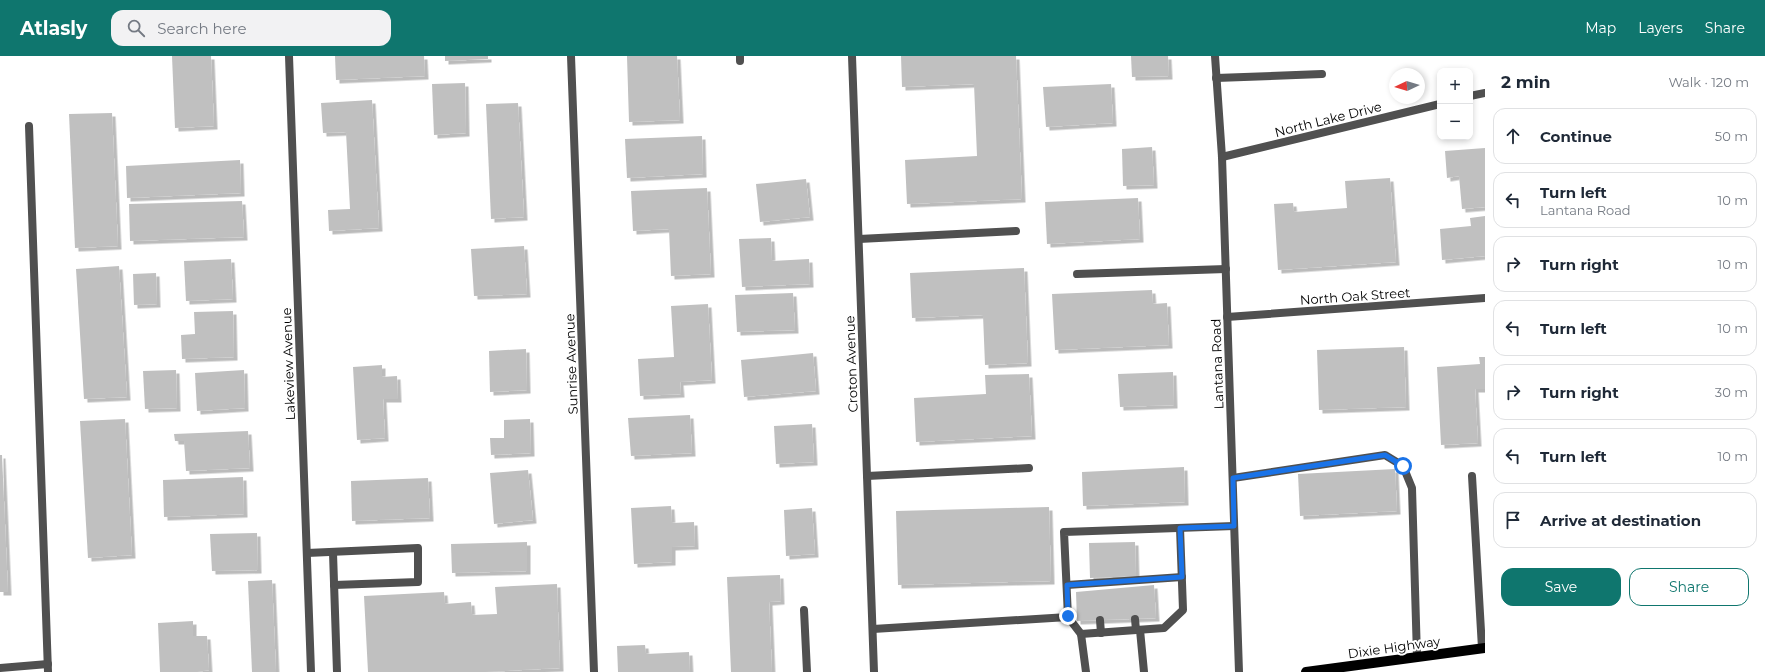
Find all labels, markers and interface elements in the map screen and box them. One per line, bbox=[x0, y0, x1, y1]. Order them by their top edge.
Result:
search box bbox=[111, 10, 391, 46]
text: Atlasly bbox=[20, 17, 87, 40]
icon: search bbox=[125, 17, 147, 39]
text: Search here bbox=[157, 19, 247, 38]
text: Map bbox=[1585, 19, 1616, 37]
text: Layers bbox=[1638, 19, 1683, 37]
text: Share bbox=[1705, 19, 1745, 37]
north arrow bbox=[1389, 68, 1425, 104]
map controls bbox=[1437, 68, 1473, 140]
button: + bbox=[1437, 68, 1473, 104]
text: 2 min bbox=[1501, 72, 1551, 92]
text: Walk · 120 m bbox=[1668, 74, 1749, 90]
street label: North Lake Drive bbox=[1273, 98, 1383, 140]
button: − bbox=[1437, 104, 1473, 140]
icon: ahead bbox=[1502, 125, 1524, 147]
text: Continue bbox=[1540, 127, 1612, 146]
text: 50 m bbox=[1715, 128, 1748, 144]
text: Turn left bbox=[1540, 183, 1607, 202]
icon: left bbox=[1502, 189, 1524, 211]
text: 10 m bbox=[1718, 192, 1748, 208]
text: Lantana Road bbox=[1540, 202, 1631, 218]
icon: right bbox=[1502, 253, 1524, 275]
text: Turn right bbox=[1540, 255, 1619, 274]
text: 10 m bbox=[1718, 256, 1748, 272]
street label: North Oak Street bbox=[1299, 284, 1411, 308]
street label: Lakeview Avenue bbox=[278, 307, 298, 421]
street label: Sunrise Avenue bbox=[561, 313, 581, 415]
street label: Croton Avenue bbox=[841, 315, 861, 413]
icon: left bbox=[1502, 317, 1524, 339]
street label: Lantana Road bbox=[1207, 318, 1227, 410]
text: Turn left bbox=[1540, 319, 1607, 338]
text: 10 m bbox=[1718, 320, 1748, 336]
icon: right bbox=[1502, 381, 1524, 403]
text: Turn right bbox=[1540, 383, 1619, 402]
text: 30 m bbox=[1715, 384, 1748, 400]
icon: left bbox=[1502, 445, 1524, 467]
text: Turn left bbox=[1540, 447, 1607, 466]
text: 10 m bbox=[1718, 448, 1748, 464]
route start bbox=[1394, 457, 1412, 475]
icon: arrive bbox=[1502, 509, 1524, 531]
text: Arrive at destination bbox=[1540, 511, 1701, 530]
button: Save bbox=[1501, 568, 1621, 606]
button: Share bbox=[1629, 568, 1749, 606]
route end bbox=[1059, 607, 1077, 625]
street label: Dixie Highway bbox=[1347, 632, 1442, 661]

